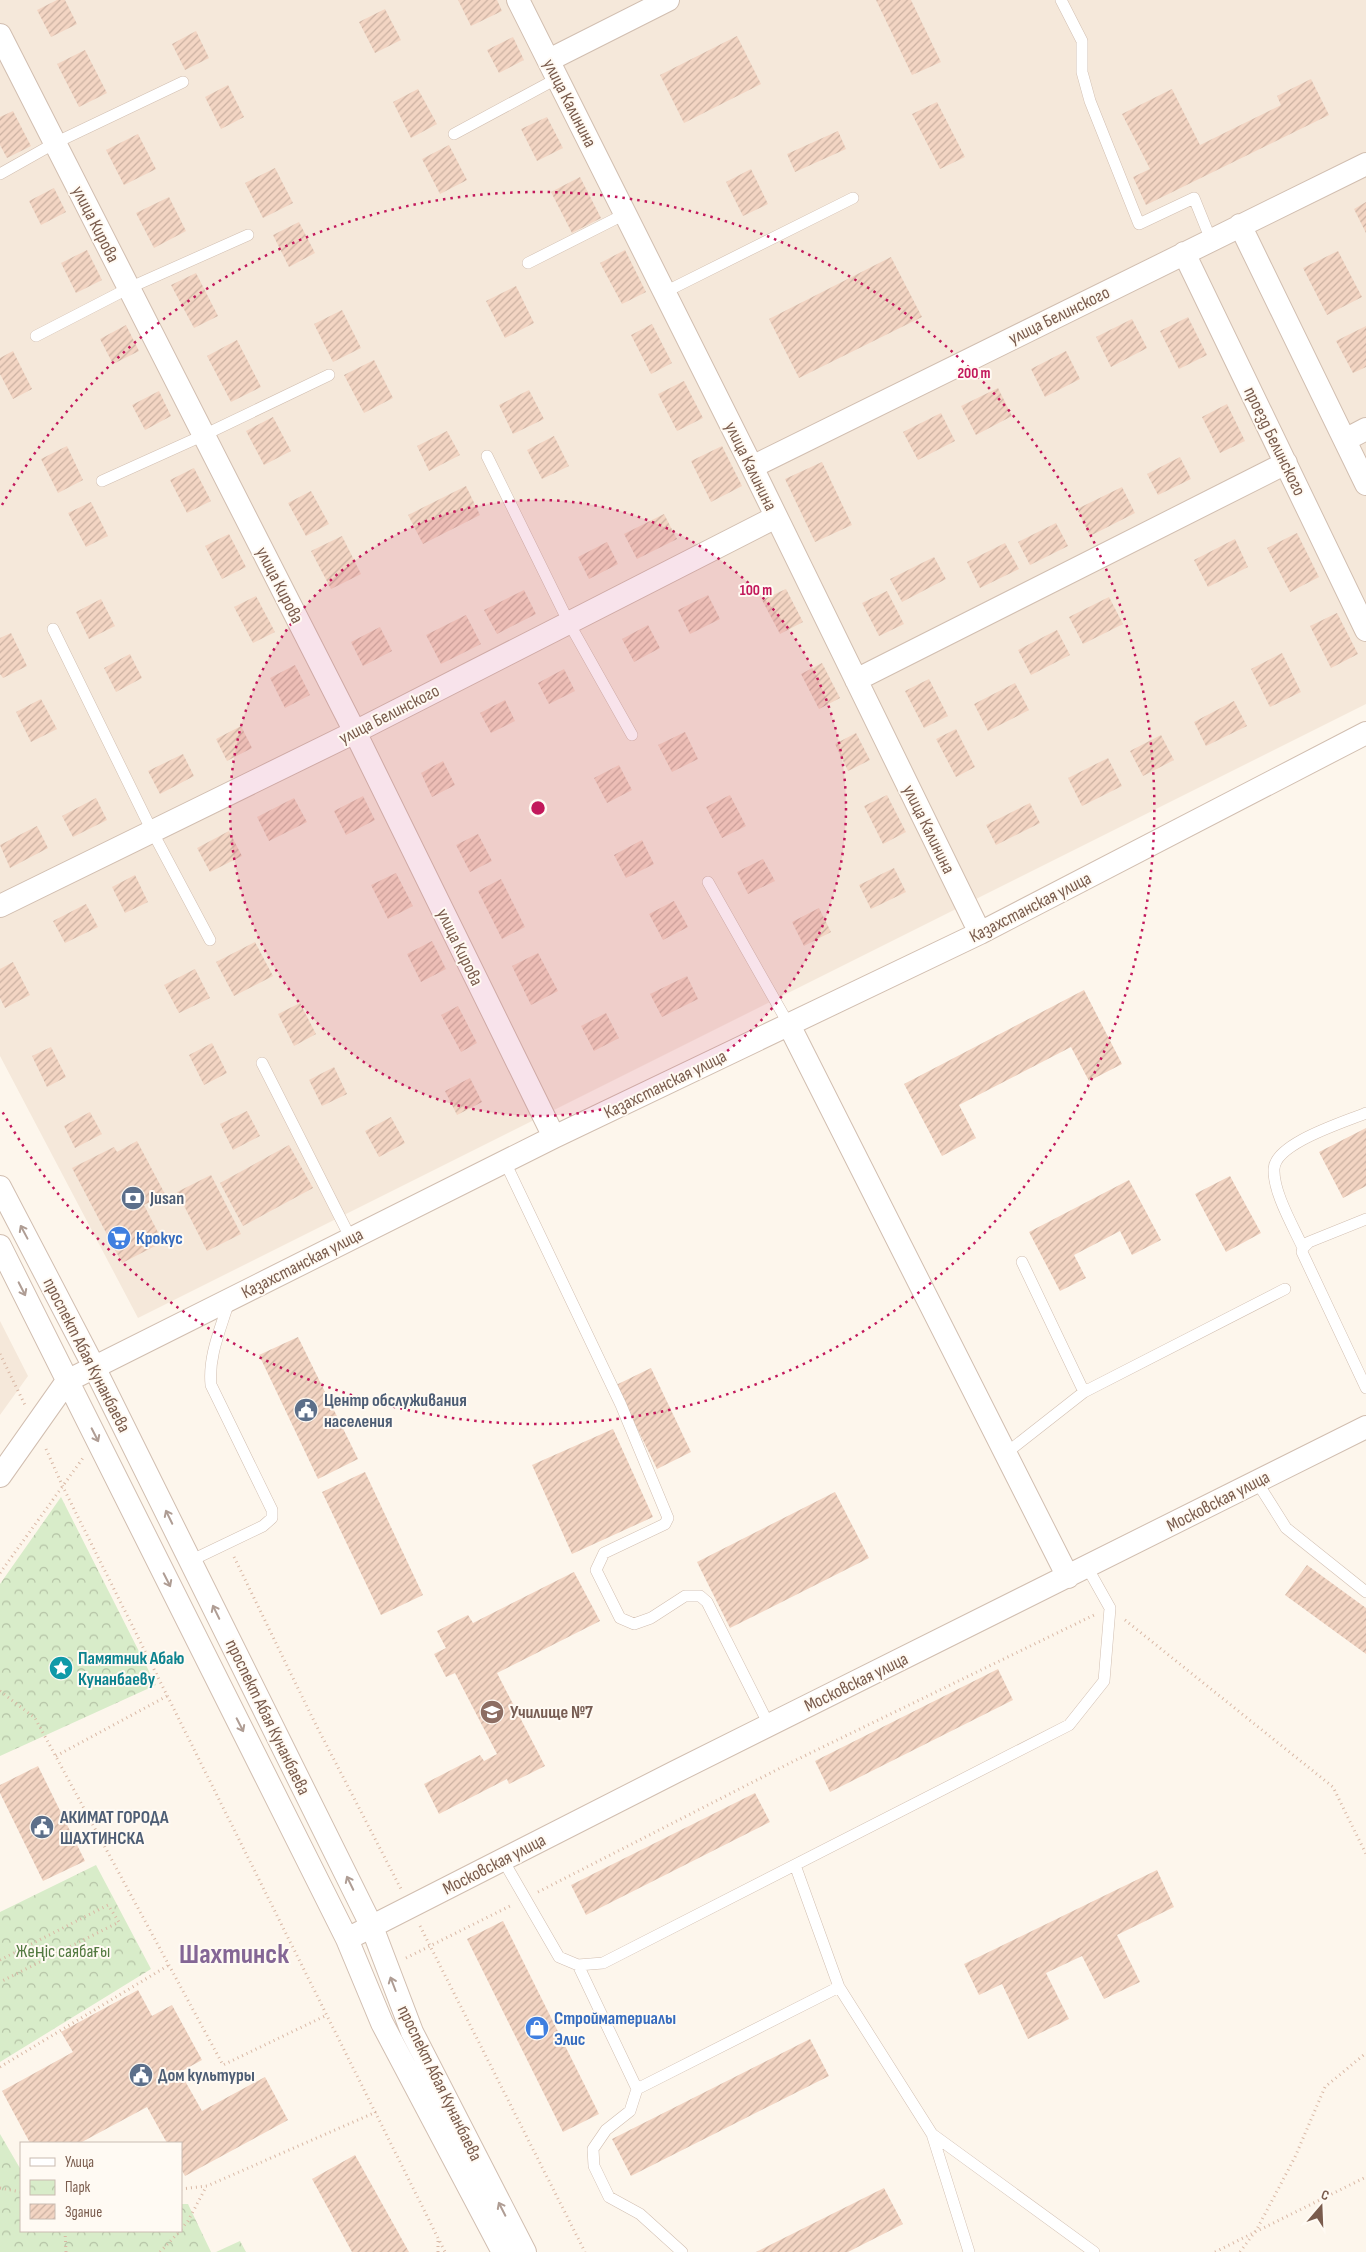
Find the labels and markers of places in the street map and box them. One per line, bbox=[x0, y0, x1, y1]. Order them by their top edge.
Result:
centre of rings bbox=[529, 799, 547, 817]
bank icon: Jusan bbox=[120, 1185, 146, 1211]
place label: Jusan bbox=[149, 1188, 184, 1209]
supermarket icon: Крокус bbox=[106, 1225, 132, 1251]
place label: Крокус bbox=[136, 1228, 183, 1249]
place label: Центр обслуживания населения bbox=[324, 1390, 467, 1432]
public building icon: Центр обслуживания населения bbox=[293, 1397, 319, 1423]
place label: Памятник Абаю Кунанбаеву bbox=[78, 1648, 184, 1690]
place icon: Памятник Абаю Кунанбаеву bbox=[48, 1655, 74, 1681]
school or university icon: Училище №7 bbox=[479, 1699, 505, 1725]
place label: Училище №7 bbox=[510, 1702, 593, 1723]
place label: АКИМАТ ГОРОДА ШАХТИНСКА bbox=[59, 1807, 169, 1849]
public building icon: АКИМАТ ГОРОДА ШАХТИНСКА bbox=[29, 1814, 55, 1840]
place label: Стройматериалы Элис bbox=[554, 2008, 676, 2050]
shop icon: Стройматериалы Элис bbox=[524, 2015, 550, 2041]
public building icon: Дом культуры bbox=[128, 2062, 154, 2088]
place label: Дом культуры bbox=[158, 2065, 255, 2086]

